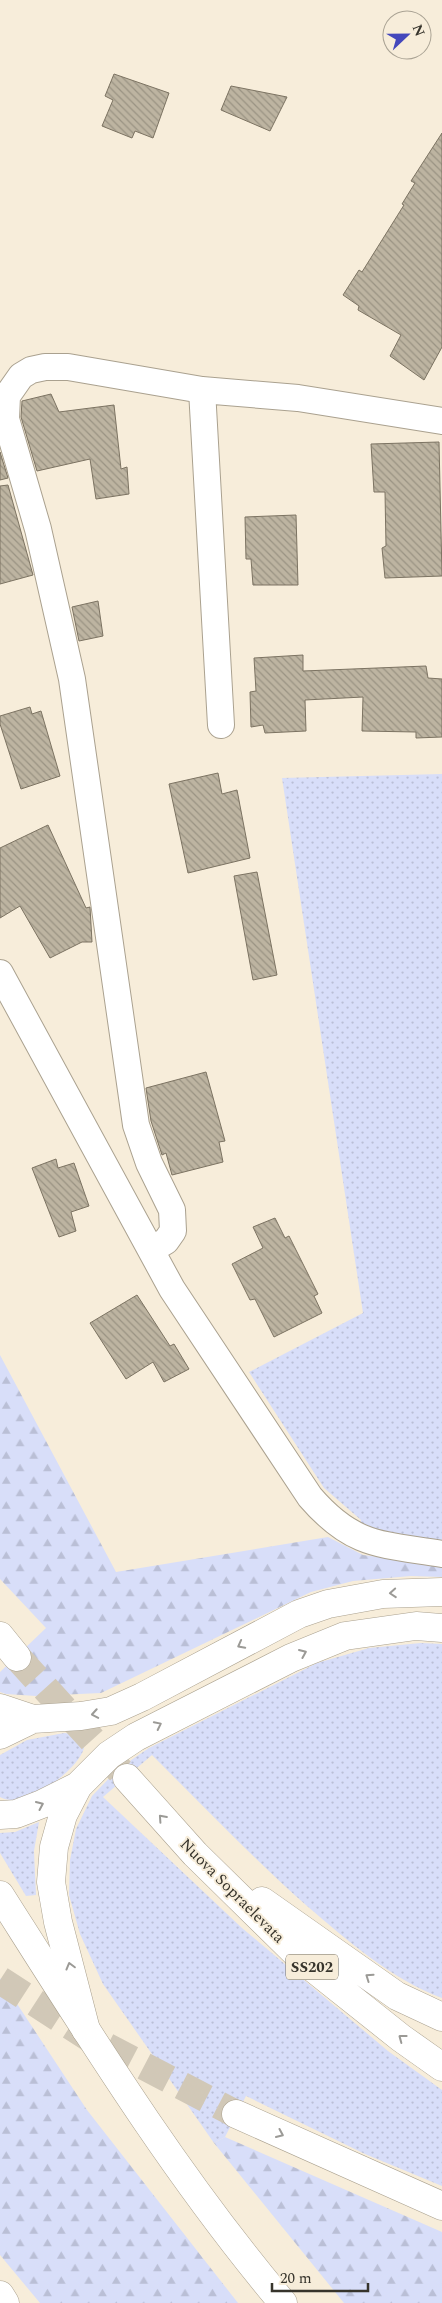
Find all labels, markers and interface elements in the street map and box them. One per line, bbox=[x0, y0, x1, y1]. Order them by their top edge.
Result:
north arrow bbox=[382, 10, 432, 60]
text: N bbox=[407, 21, 430, 40]
one-way arrow bbox=[389, 1588, 397, 1599]
one-way arrow bbox=[237, 1639, 246, 1649]
one-way arrow bbox=[298, 1648, 307, 1659]
one-way arrow bbox=[90, 1709, 99, 1719]
one-way arrow bbox=[153, 1721, 162, 1732]
one-way arrow bbox=[35, 1800, 44, 1811]
one-way arrow bbox=[159, 1814, 168, 1823]
street label: Nuova Sopraelevata bbox=[174, 1833, 290, 1949]
road number: SS202 bbox=[286, 1954, 338, 1980]
one-way arrow bbox=[65, 1961, 76, 1970]
one-way arrow bbox=[366, 1974, 375, 1982]
one-way arrow bbox=[398, 2035, 408, 2044]
one-way arrow bbox=[275, 2127, 284, 2138]
scale bar bbox=[272, 2260, 368, 2292]
text: 20 m bbox=[280, 2267, 312, 2290]

